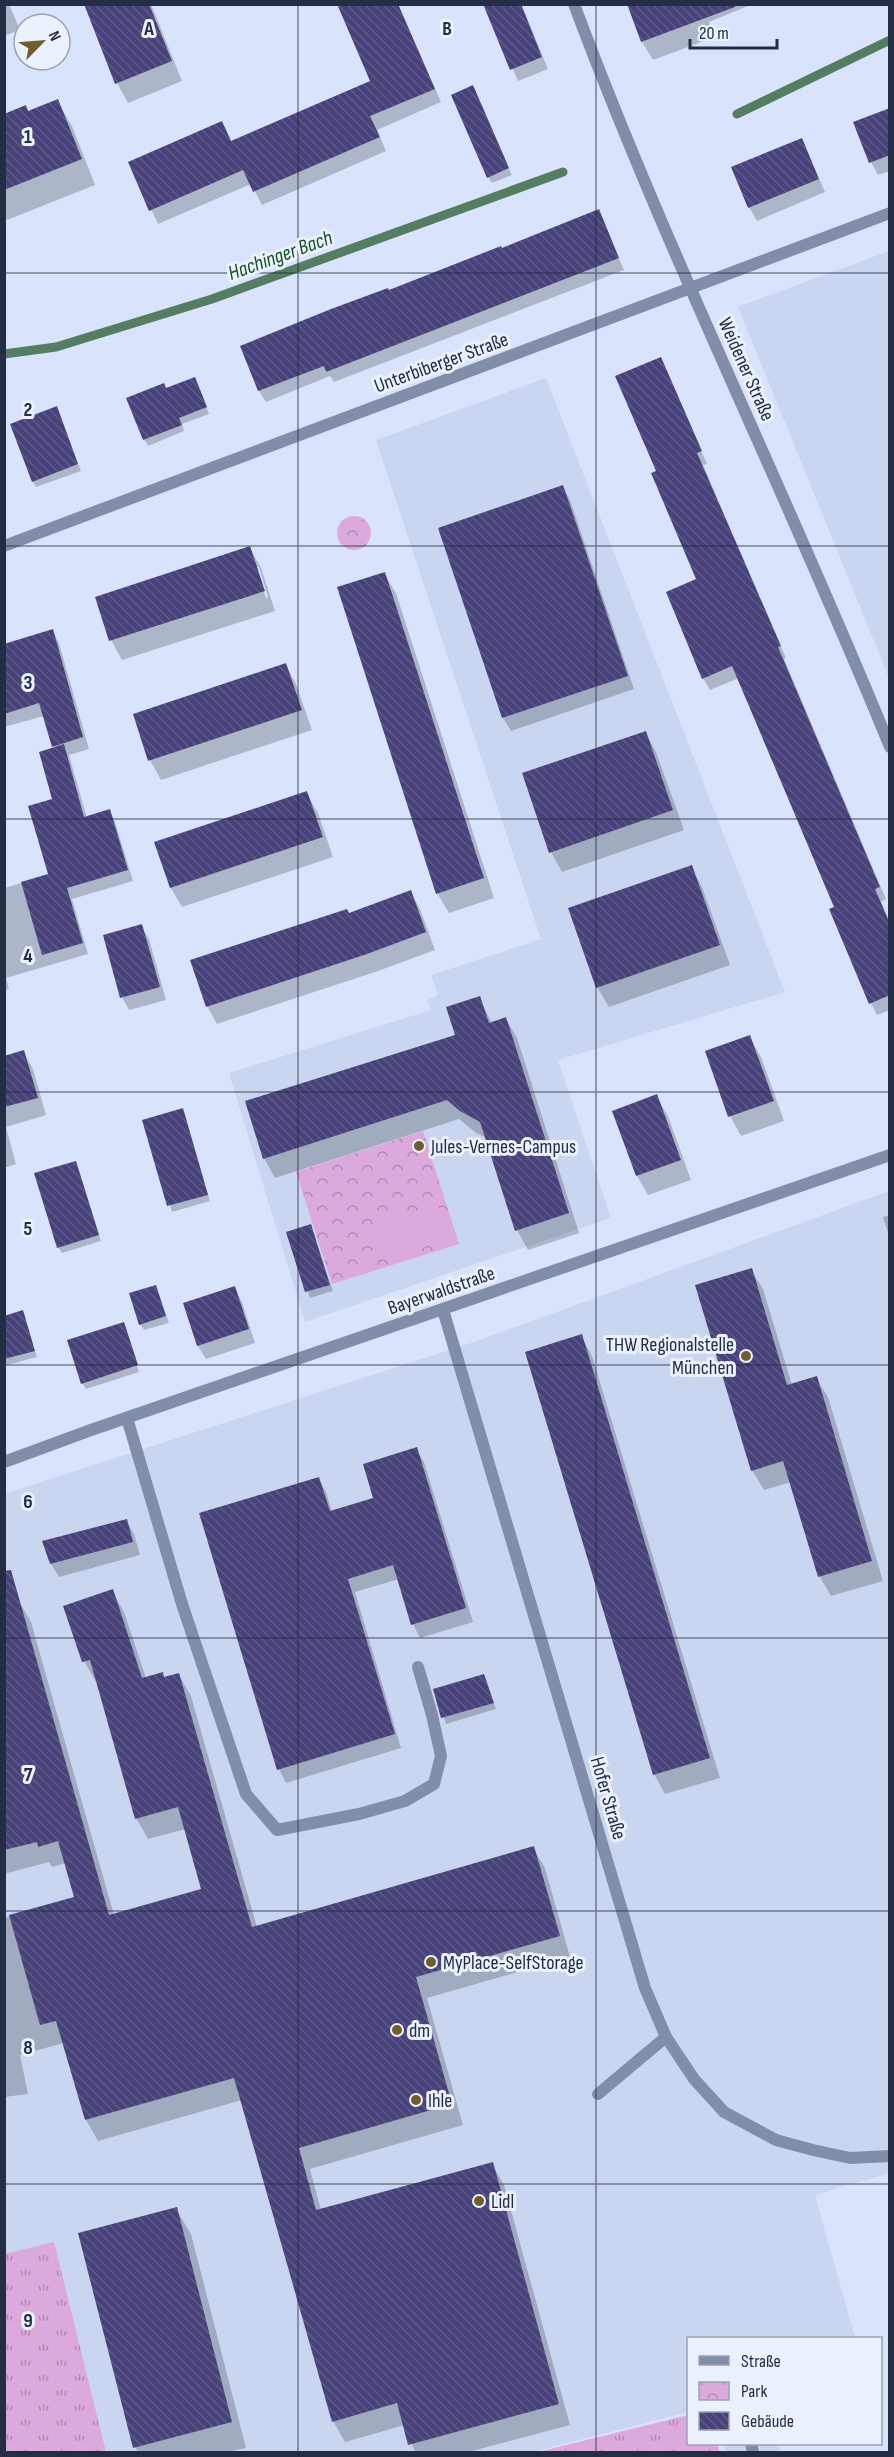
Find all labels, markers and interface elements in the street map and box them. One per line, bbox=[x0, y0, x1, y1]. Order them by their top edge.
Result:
north arrow bbox=[12, 12, 72, 72]
scale bar bbox=[690, 12, 777, 50]
text: A bbox=[143, 17, 154, 41]
text: B bbox=[442, 17, 452, 41]
text: 20 m bbox=[699, 23, 729, 44]
text: N bbox=[44, 28, 65, 44]
text: 1 bbox=[24, 125, 32, 149]
water label: Hachinger Bach bbox=[225, 225, 336, 286]
street label: Weidener Straße bbox=[713, 314, 780, 425]
street label: Unterbiberger Straße bbox=[371, 328, 512, 398]
text: 2 bbox=[24, 398, 32, 422]
text: 3 bbox=[24, 671, 33, 695]
text: 4 bbox=[23, 944, 33, 968]
place label: Jules-Vernes-Campus bbox=[430, 1135, 576, 1159]
marker: Jules-Vernes-Campus bbox=[412, 1139, 426, 1153]
text: 5 bbox=[24, 1217, 33, 1241]
street label: Bayerwaldstraße bbox=[385, 1261, 498, 1320]
place label: THW Regionalstelle München bbox=[606, 1333, 734, 1380]
marker: THW Regionalstelle München bbox=[739, 1349, 753, 1363]
text: 6 bbox=[23, 1490, 33, 1514]
street label: Hofer Straße bbox=[585, 1754, 631, 1842]
text: 7 bbox=[24, 1763, 33, 1787]
place label: MyPlace-SelfStorage bbox=[443, 1951, 584, 1975]
marker: MyPlace-SelfStorage bbox=[424, 1955, 438, 1969]
place label: dm bbox=[409, 2019, 430, 2043]
marker: dm bbox=[390, 2023, 404, 2037]
text: 8 bbox=[23, 2036, 33, 2060]
place label: Ihle bbox=[428, 2089, 452, 2113]
marker: Ihle bbox=[409, 2093, 423, 2107]
place label: Lidl bbox=[491, 2190, 514, 2214]
marker: Lidl bbox=[472, 2194, 486, 2208]
text: 9 bbox=[23, 2309, 33, 2333]
legend bbox=[687, 2337, 882, 2445]
text: Straße bbox=[741, 2351, 781, 2372]
text: Park bbox=[741, 2381, 767, 2402]
text: Gebäude bbox=[741, 2411, 794, 2432]

